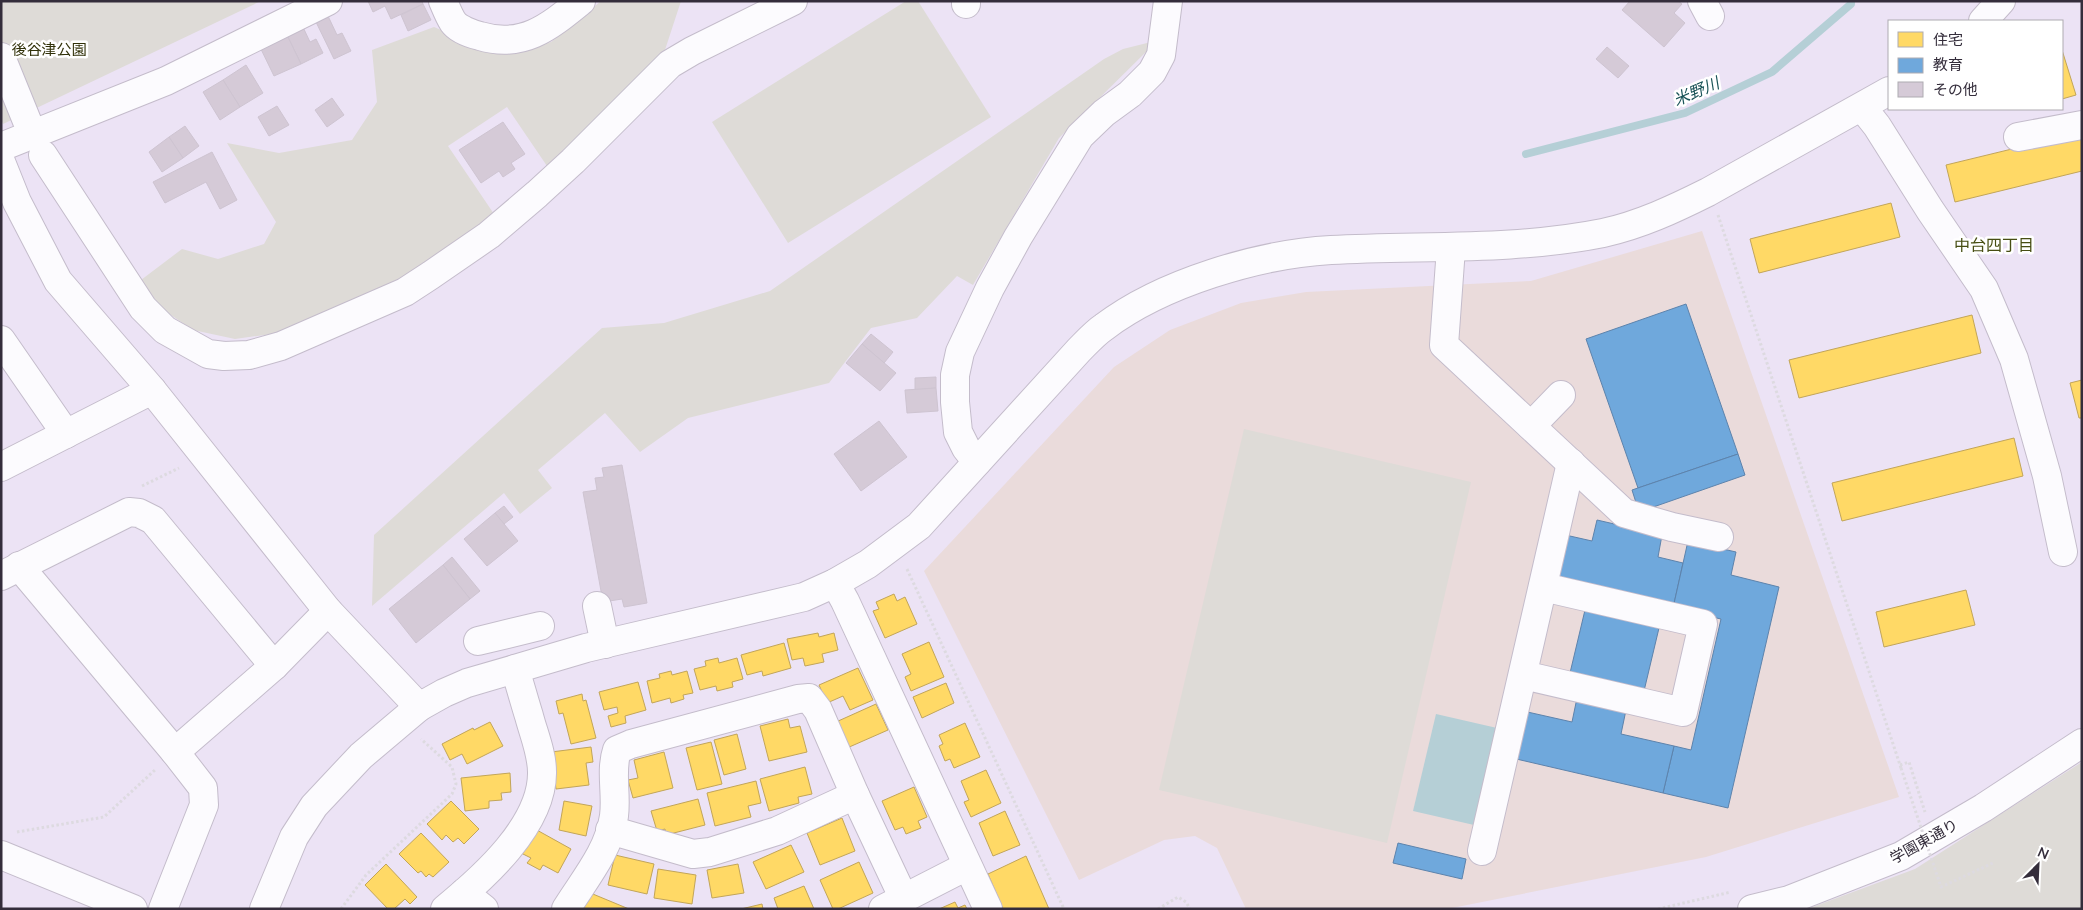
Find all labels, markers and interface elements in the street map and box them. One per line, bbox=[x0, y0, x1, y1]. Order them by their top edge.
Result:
legend bbox=[1888, 20, 2063, 110]
text: 住宅 bbox=[1933, 30, 1963, 49]
park label: 後谷津公園 bbox=[11, 40, 87, 59]
text: 教育 bbox=[1933, 55, 1963, 74]
water label: 米野川 bbox=[1670, 72, 1724, 110]
text: その他 bbox=[1933, 80, 1978, 99]
district label: 中台四丁目 bbox=[1954, 235, 2034, 255]
street label: 学園東通り bbox=[1887, 815, 1961, 867]
north arrow bbox=[2013, 840, 2063, 890]
text: N bbox=[2035, 843, 2052, 863]

